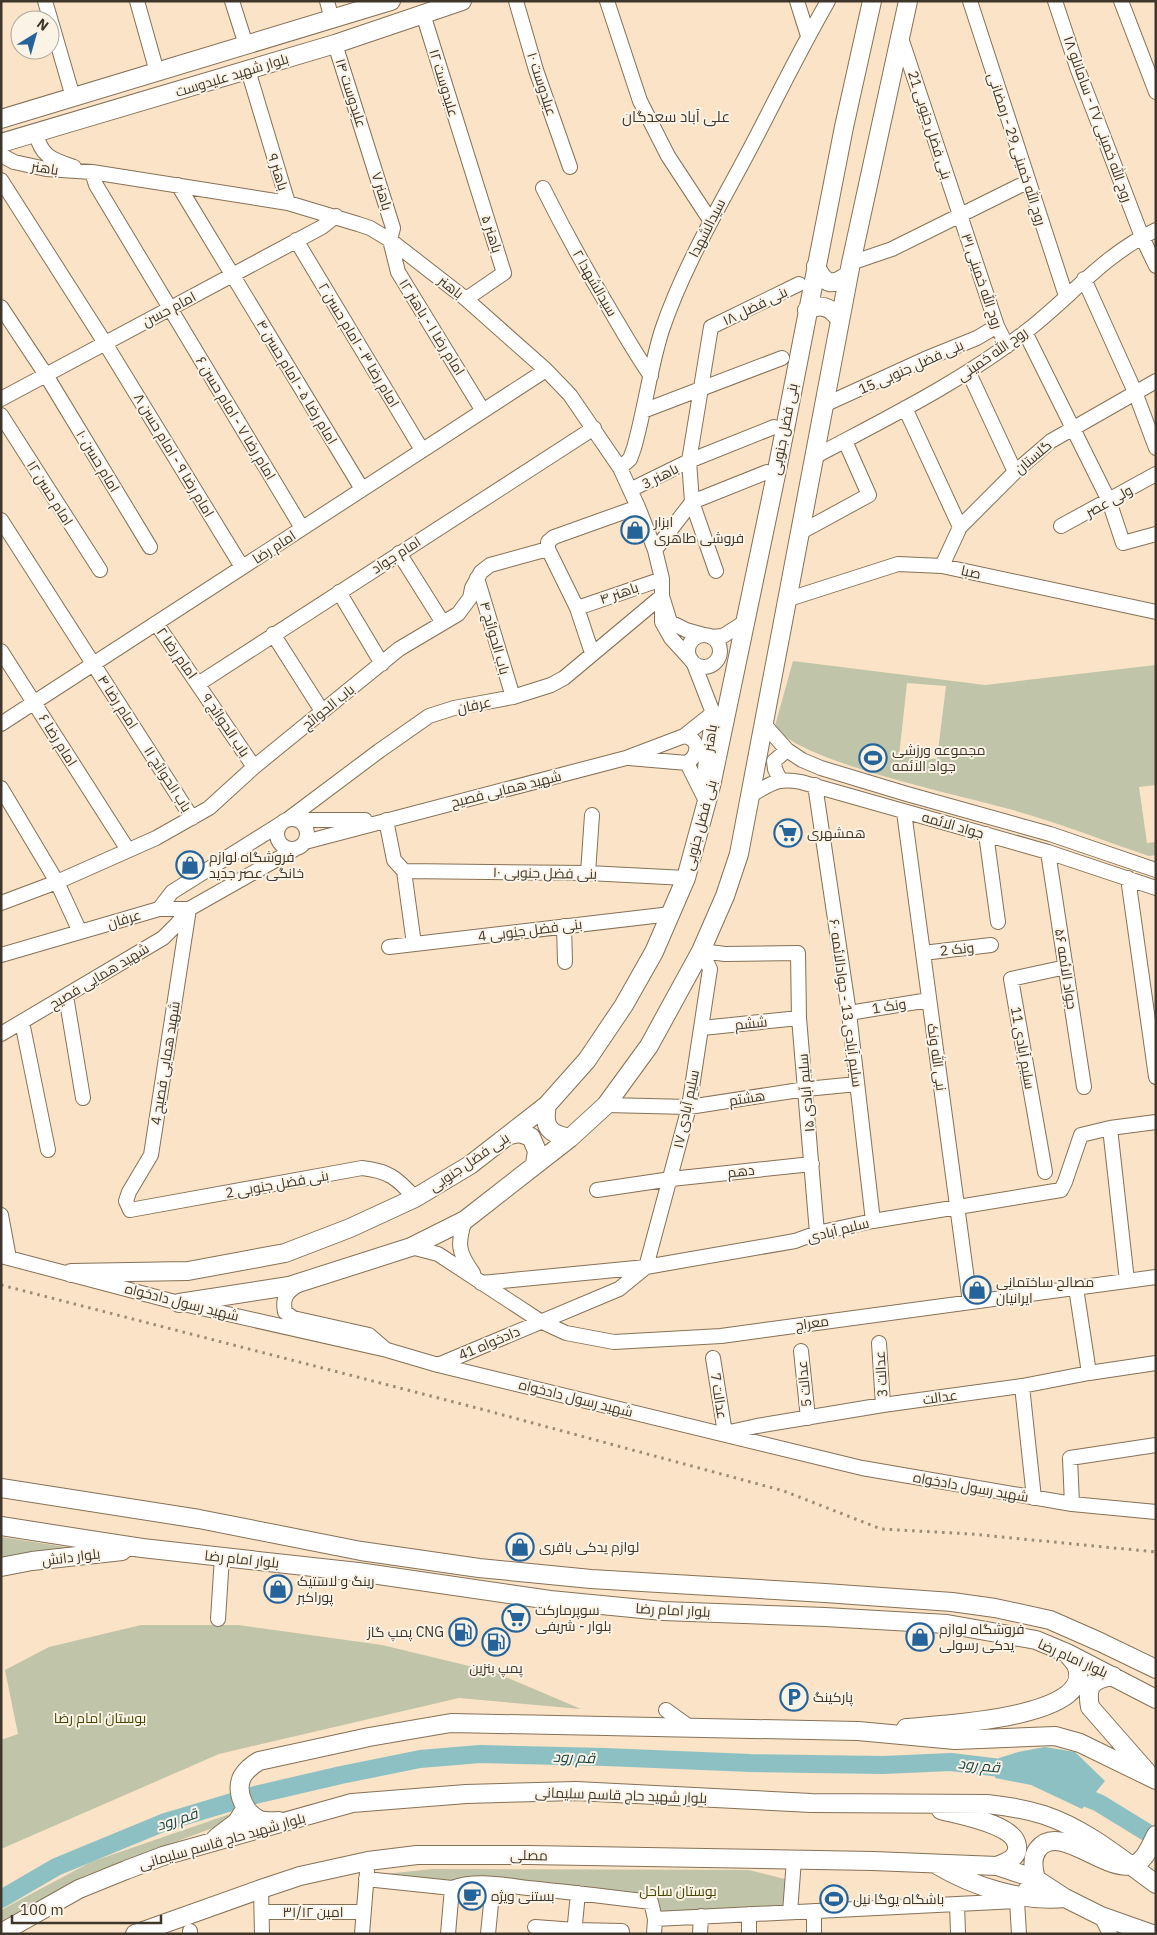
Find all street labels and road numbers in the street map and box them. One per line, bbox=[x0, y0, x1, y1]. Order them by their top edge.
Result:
street label: روح الله خمینی ۲۷ - سامانلو ۱۸ bbox=[1060, 34, 1136, 204]
street label: علیدوست ۱۲ bbox=[425, 47, 463, 119]
street label: بلوار شهید علیدوست bbox=[173, 49, 291, 101]
street label: عیلدوست ۱۰ bbox=[523, 50, 561, 118]
street label: علیدوست ۱۴ bbox=[331, 56, 371, 130]
street label: بنی فضل جنوبی 21 bbox=[904, 68, 956, 182]
street label: روح الله خمینی 29 - رمضانی bbox=[984, 70, 1050, 228]
street label: باهنر ۹ bbox=[264, 151, 292, 193]
street label: باهنر bbox=[29, 157, 60, 179]
street label: باهنر ۷ bbox=[368, 170, 396, 212]
street label: سیدالشهدا bbox=[685, 196, 729, 260]
street label: باهنر ۵ bbox=[478, 213, 506, 255]
street label: روح الله خمینی ۳۱ bbox=[957, 231, 1007, 331]
street label: سیدالشهدا ۲ bbox=[569, 246, 621, 320]
street label: باهنر bbox=[434, 271, 467, 303]
street label: امام رضا ۱ - باهنر ۱۲ bbox=[394, 275, 469, 379]
street label: امام رضا ۳ - امام حسن ۲ bbox=[314, 279, 403, 411]
street label: بنی فضل ۱۸ bbox=[720, 283, 790, 329]
street label: امام حسن bbox=[139, 287, 199, 332]
street label: امام رضا ۵ - امام حسن ۴ bbox=[252, 316, 341, 448]
street label: روح الله خمینی bbox=[953, 323, 1031, 385]
street label: بنی فضل جنوبی 15 bbox=[856, 336, 966, 398]
street label: امام رضا ۷ - امام حسن ۶ bbox=[191, 353, 280, 484]
street label: بنی فضل جنوبی bbox=[766, 382, 802, 476]
street label: امام رضا ۹ - امام حسن ۸ bbox=[129, 390, 218, 521]
street label: امام حسن ۱۰ bbox=[72, 427, 124, 496]
street label: گلستان bbox=[1011, 436, 1055, 478]
street label: امام حسن ۱۲ bbox=[22, 457, 77, 529]
street label: باهنر 3 bbox=[639, 459, 681, 493]
street label: ولی عصر bbox=[1081, 481, 1136, 522]
street label: امام رضا bbox=[249, 526, 300, 569]
street label: امام جواد bbox=[368, 532, 425, 578]
street label: صبا bbox=[959, 561, 983, 583]
street label: باهنر ۴ bbox=[597, 578, 641, 608]
street label: باب الحوائج ۴ bbox=[476, 599, 514, 677]
street label: امام رضا ۲ bbox=[152, 624, 201, 683]
street label: امام رضا ۴ bbox=[93, 672, 142, 733]
street label: باب الحوائج bbox=[298, 680, 358, 734]
street label: باب الحوائج ۹ bbox=[198, 690, 254, 760]
street label: عرفان bbox=[455, 693, 493, 717]
street label: امام رضا ۶ bbox=[34, 711, 81, 770]
street label: باهنر bbox=[699, 723, 721, 754]
street label: باب الحوائج ۱۱ bbox=[140, 743, 196, 815]
street label: شهید همایی فصیح bbox=[449, 767, 563, 811]
street label: بنی فضل جنوبی bbox=[679, 778, 721, 872]
street label: جواد الائمه bbox=[920, 808, 986, 842]
street label: بنی فضل جنوبی ۱۰ bbox=[493, 863, 597, 883]
street label: عرفان bbox=[105, 905, 143, 933]
street label: بنی فضل جنوبی 4 bbox=[477, 915, 583, 945]
street label: سلیم آبادی 13 - جوادالائمه ۶۰ bbox=[824, 918, 867, 1088]
street label: جواد الائمه ۵۶ bbox=[1051, 927, 1081, 1011]
street label: ونک 2 bbox=[939, 938, 975, 960]
street label: شهید همایی فصیح bbox=[46, 939, 152, 1013]
street label: ونک 1 bbox=[871, 994, 907, 1018]
street label: شهید همایی فصیح 4 bbox=[146, 1000, 184, 1126]
street label: سلیم آبادی 11 bbox=[1006, 1005, 1039, 1091]
street label: ششم bbox=[734, 1012, 768, 1035]
street label: نبی الله ونک bbox=[923, 1022, 951, 1092]
street label: سلیم آبادی ۱۵ bbox=[794, 1053, 819, 1133]
street label: سلیم آبادی ۱۷ bbox=[669, 1068, 704, 1150]
street label: هشتم bbox=[728, 1086, 767, 1111]
street label: بنی فضل جنوبی bbox=[425, 1128, 513, 1196]
street label: دهم bbox=[727, 1161, 756, 1182]
street label: بنی فضل جنوبی 2 bbox=[224, 1166, 330, 1202]
street label: سلیم آبادی bbox=[805, 1214, 871, 1247]
street label: شهید رسول دادخواه bbox=[123, 1279, 241, 1325]
street label: معراج bbox=[794, 1312, 830, 1334]
street label: دادخواه 41 bbox=[455, 1322, 523, 1364]
street label: عدالت 3 bbox=[870, 1350, 892, 1398]
street label: عدالت 5 bbox=[793, 1360, 815, 1408]
street label: عدالت 7 bbox=[706, 1372, 732, 1420]
street label: شهید رسول دادخواه bbox=[517, 1375, 635, 1421]
street label: عدالت bbox=[921, 1386, 959, 1408]
street label: شهید رسول دادخواه bbox=[912, 1468, 1030, 1506]
street label: بلوار دانش bbox=[41, 1544, 101, 1570]
street label: بلوار امام رضا bbox=[204, 1546, 280, 1573]
street label: بلوار امام رضا bbox=[635, 1599, 711, 1622]
street label: بلوار امام رضا bbox=[1035, 1635, 1111, 1682]
street label: بلوار شهید حاج قاسم سلیمانی bbox=[535, 1783, 707, 1808]
street label: بلوار شهید حاج قاسم سلیمانی bbox=[137, 1809, 308, 1874]
street label: مصلی bbox=[510, 1846, 548, 1864]
street label: امین ۳۱/۱۲ bbox=[283, 1903, 343, 1921]

